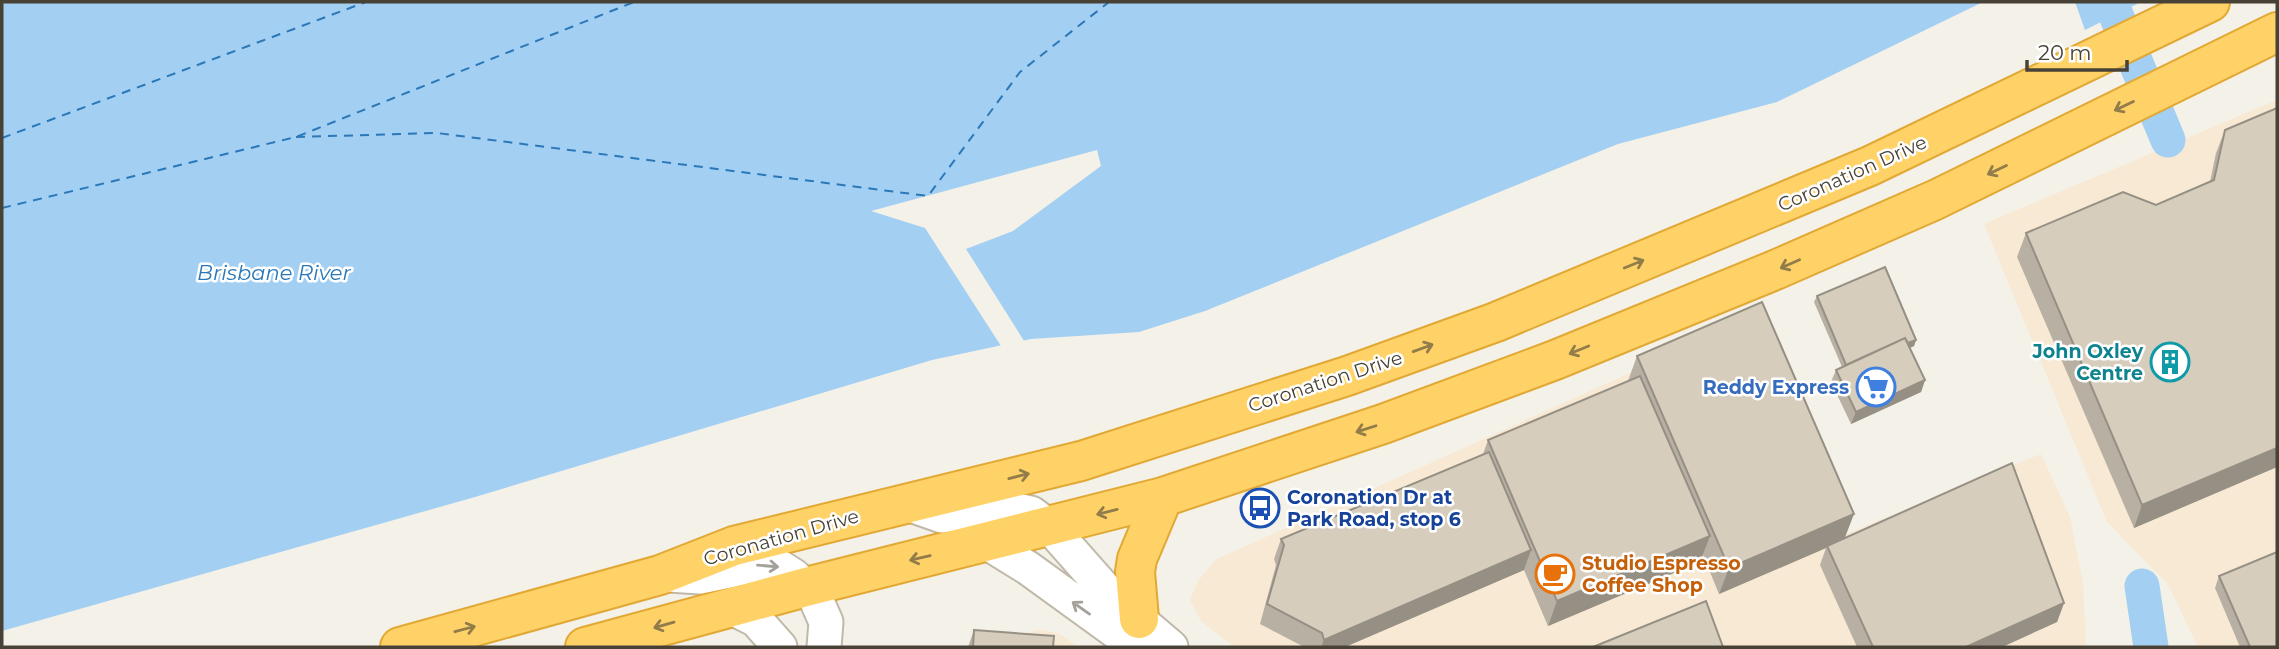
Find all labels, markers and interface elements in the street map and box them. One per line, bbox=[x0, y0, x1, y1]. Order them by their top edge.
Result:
scale bar bbox=[2027, 28, 2127, 72]
text: 20 m bbox=[2038, 40, 2092, 65]
one-way arrow bbox=[2114, 100, 2135, 114]
street label: Coronation Drive bbox=[1774, 130, 1930, 217]
one-way arrow bbox=[1987, 163, 2008, 177]
one-way arrow bbox=[1623, 257, 1645, 270]
one-way arrow bbox=[1779, 258, 1801, 271]
water label: Brisbane River bbox=[197, 260, 352, 285]
place label: John Oxley Centre bbox=[2032, 340, 2144, 385]
one-way arrow bbox=[1411, 341, 1433, 353]
building icon: John Oxley Centre bbox=[2149, 341, 2191, 383]
one-way arrow bbox=[1569, 345, 1590, 358]
street label: Coronation Drive bbox=[1245, 346, 1405, 417]
supermarket icon: Reddy Express bbox=[1855, 366, 1897, 408]
place label: Reddy Express bbox=[1703, 376, 1849, 399]
one-way arrow bbox=[1355, 424, 1377, 436]
one-way arrow bbox=[1007, 469, 1030, 482]
place label: Coronation Dr at Park Road, stop 6 bbox=[1287, 486, 1461, 531]
bus stop icon: Coronation Dr at Park Road, stop 6 bbox=[1239, 487, 1281, 529]
street label: Coronation Drive bbox=[701, 504, 862, 571]
one-way arrow bbox=[1096, 506, 1119, 519]
one-way arrow bbox=[909, 552, 932, 565]
place label: Studio Espresso Coffee Shop bbox=[1582, 552, 1741, 597]
cafe icon: Studio Espresso Coffee Shop bbox=[1534, 553, 1576, 595]
one-way arrow bbox=[756, 560, 779, 573]
one-way arrow bbox=[1072, 601, 1091, 615]
one-way arrow bbox=[653, 619, 676, 632]
one-way arrow bbox=[454, 622, 476, 635]

